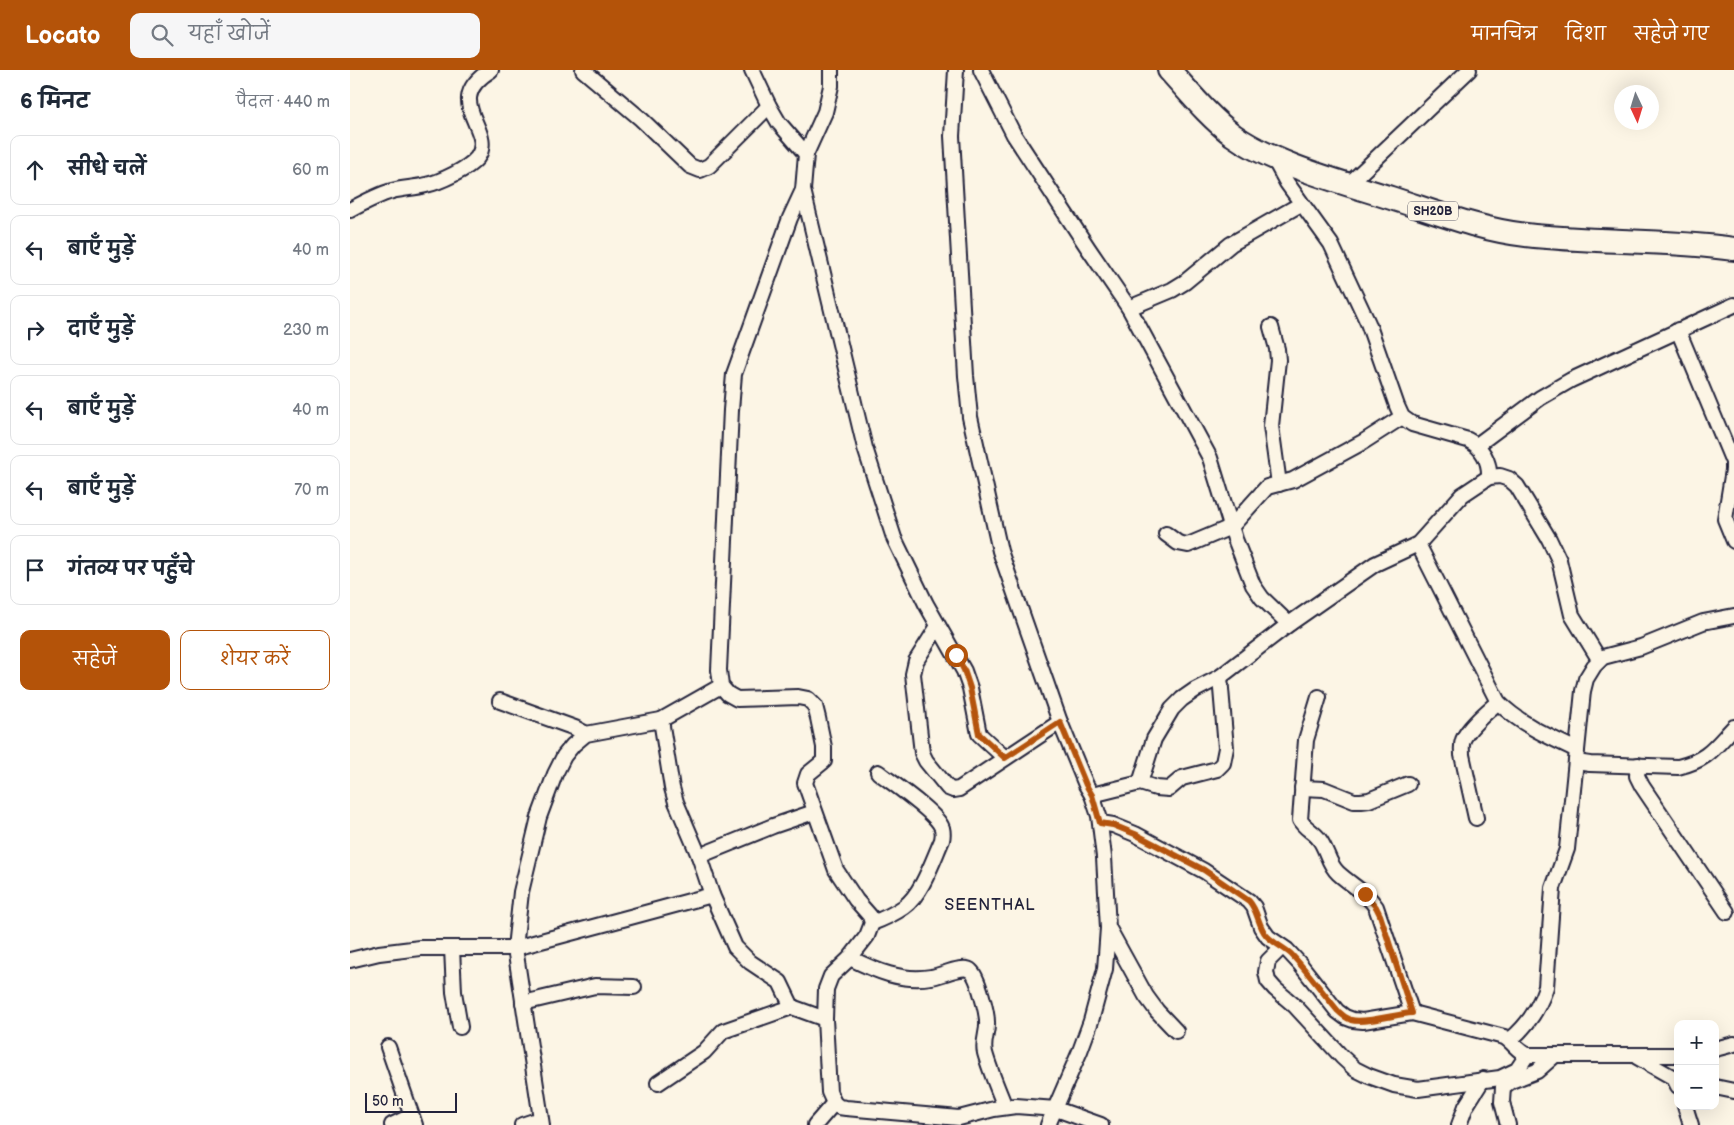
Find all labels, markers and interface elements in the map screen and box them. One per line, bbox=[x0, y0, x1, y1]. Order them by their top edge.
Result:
search box bbox=[130, 13, 480, 58]
text: Locato bbox=[25, 21, 100, 50]
icon: search bbox=[148, 21, 176, 49]
text: यहाँ खोजें bbox=[188, 23, 270, 46]
text: मानचित्र bbox=[1471, 24, 1537, 45]
text: दिशा bbox=[1565, 24, 1606, 45]
text: सहेजे गए bbox=[1634, 24, 1709, 45]
north arrow bbox=[1614, 85, 1659, 130]
text: 6 मिनट bbox=[20, 89, 89, 114]
text: पैदल · 440 m bbox=[236, 93, 330, 112]
icon: ahead bbox=[21, 156, 49, 184]
text: सीधे चलें bbox=[68, 158, 146, 181]
text: 60 m bbox=[292, 161, 329, 180]
road number: SH20B bbox=[1408, 202, 1458, 220]
icon: left bbox=[21, 236, 49, 264]
text: बाएँ मुड़ें bbox=[68, 238, 135, 261]
text: 40 m bbox=[292, 241, 329, 260]
icon: right bbox=[21, 316, 49, 344]
text: दाएँ मुड़ें bbox=[68, 318, 134, 341]
text: 230 m bbox=[283, 321, 329, 340]
icon: left bbox=[21, 396, 49, 424]
text: बाएँ मुड़ें bbox=[68, 398, 135, 421]
text: 40 m bbox=[292, 401, 329, 420]
icon: left bbox=[21, 476, 49, 504]
text: बाएँ मुड़ें bbox=[68, 478, 135, 501]
text: 70 m bbox=[294, 481, 329, 500]
icon: arrive bbox=[21, 556, 49, 584]
text: गंतव्य पर पहुँचे bbox=[68, 558, 194, 581]
button: सहेजें bbox=[20, 630, 170, 690]
button: शेयर करें bbox=[180, 630, 330, 690]
route start bbox=[945, 644, 968, 667]
route end bbox=[1354, 883, 1377, 906]
district label: SEENTHAL bbox=[944, 896, 1036, 915]
map controls bbox=[1674, 1020, 1719, 1110]
button: + bbox=[1674, 1020, 1719, 1065]
button: − bbox=[1674, 1065, 1719, 1110]
scale bar bbox=[365, 1090, 458, 1113]
text: 50 m bbox=[372, 1093, 404, 1110]

